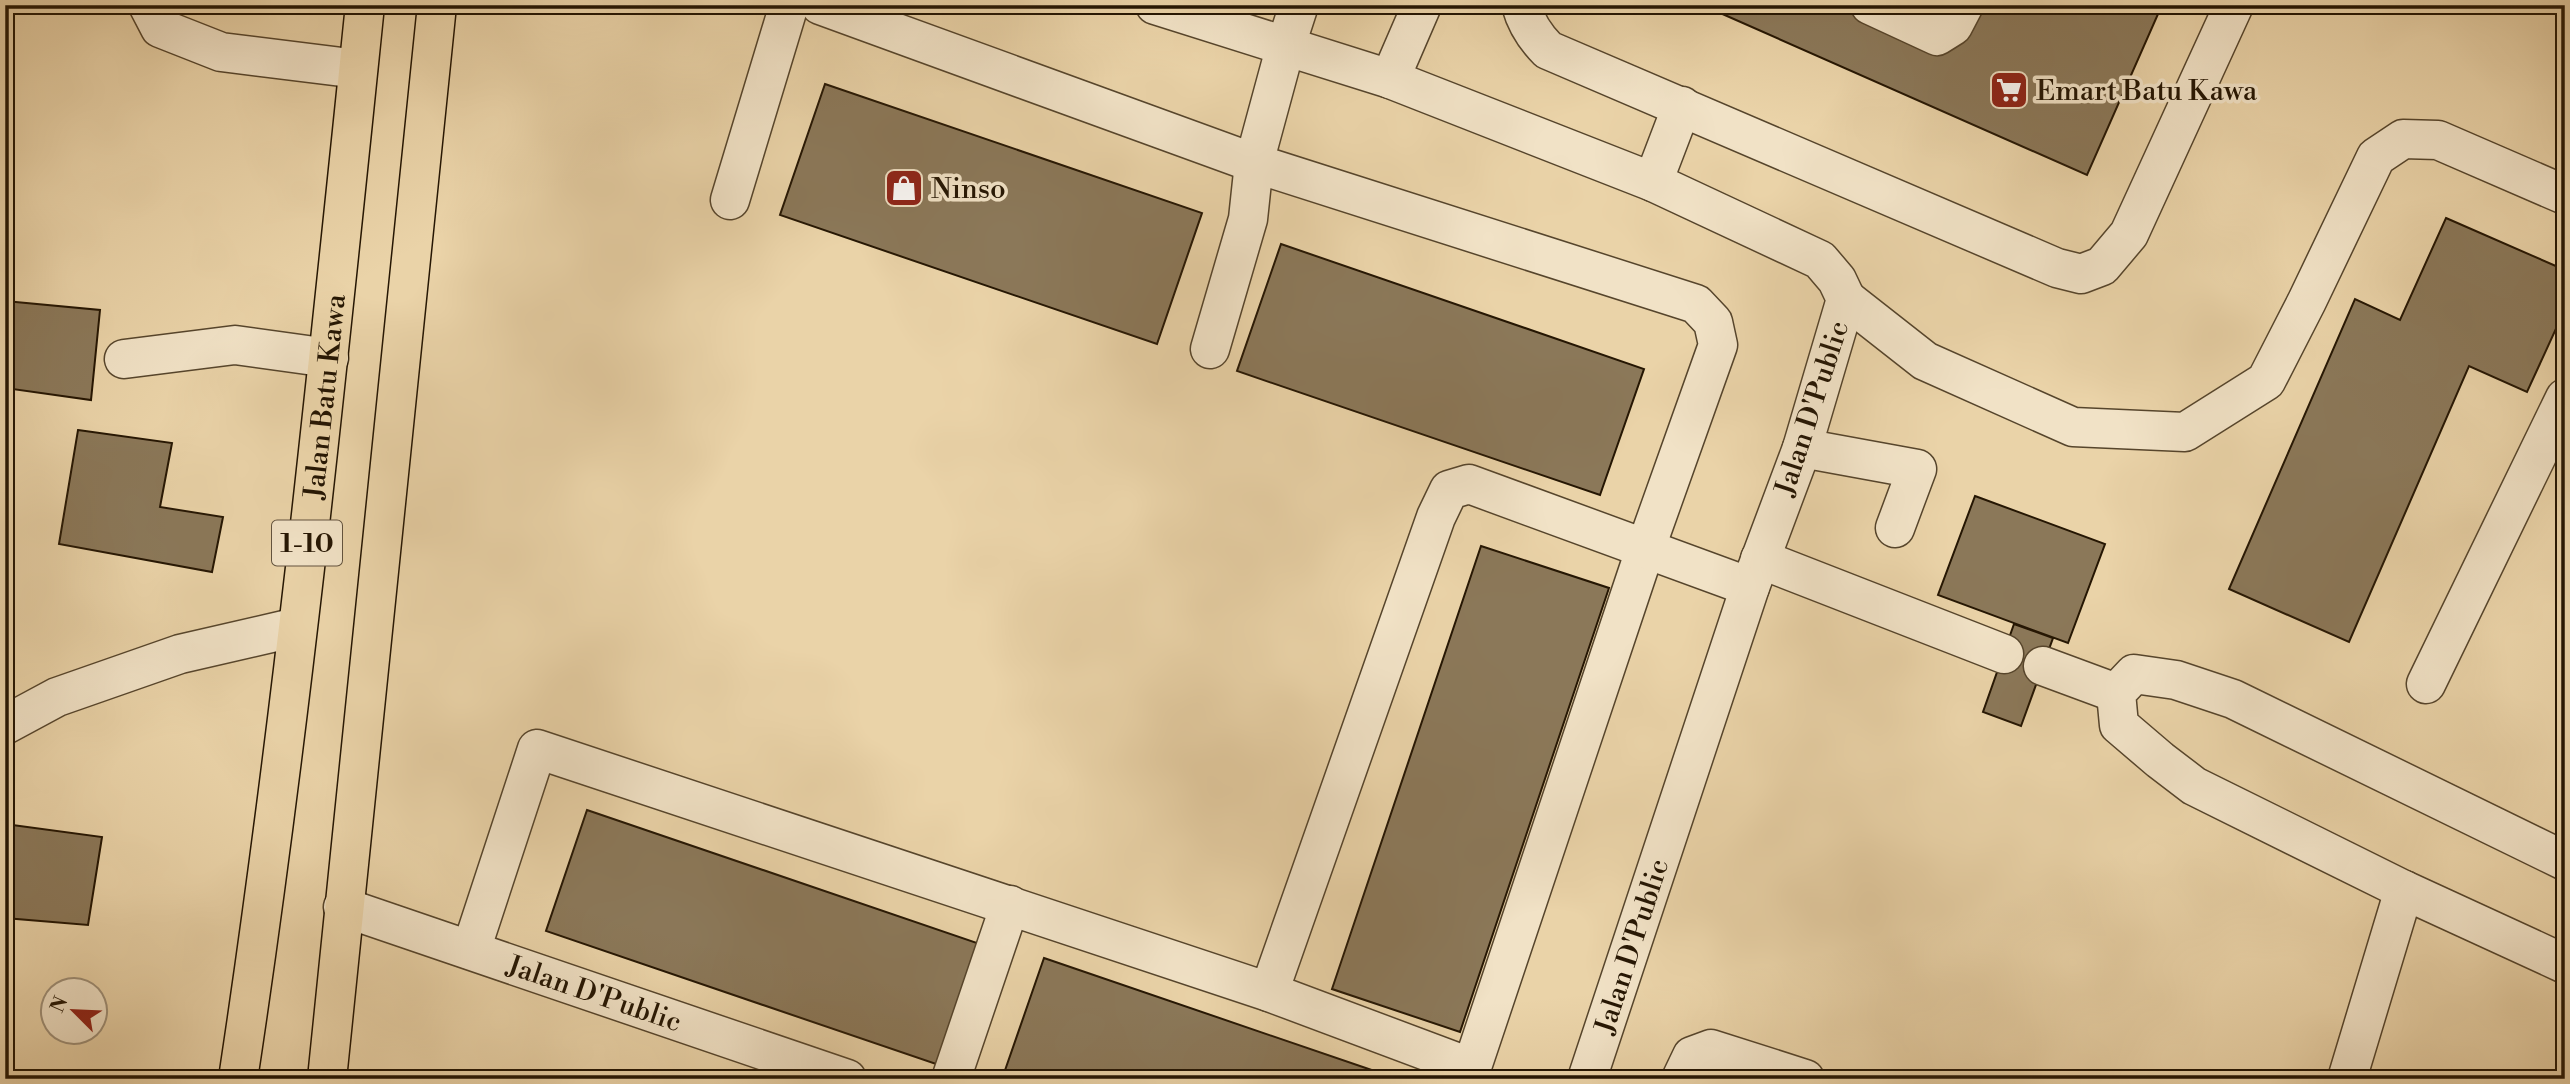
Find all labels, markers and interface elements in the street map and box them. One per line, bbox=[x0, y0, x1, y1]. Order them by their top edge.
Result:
supermarket icon: Emart Batu Kawa bbox=[1988, 69, 2030, 111]
place label: Emart Batu Kawa bbox=[2036, 74, 2258, 109]
shop icon: Ninso bbox=[883, 167, 925, 209]
place label: Ninso bbox=[931, 172, 1006, 207]
street label: Jalan Batu Kawa bbox=[297, 292, 354, 502]
street label: Jalan D'Public bbox=[1767, 317, 1857, 501]
road number: 1-10 bbox=[272, 520, 342, 566]
street label: Jalan D'Public bbox=[1587, 855, 1677, 1039]
street label: Jalan D'Public bbox=[502, 948, 686, 1040]
north arrow bbox=[38, 976, 108, 1046]
text: N bbox=[45, 993, 73, 1016]

